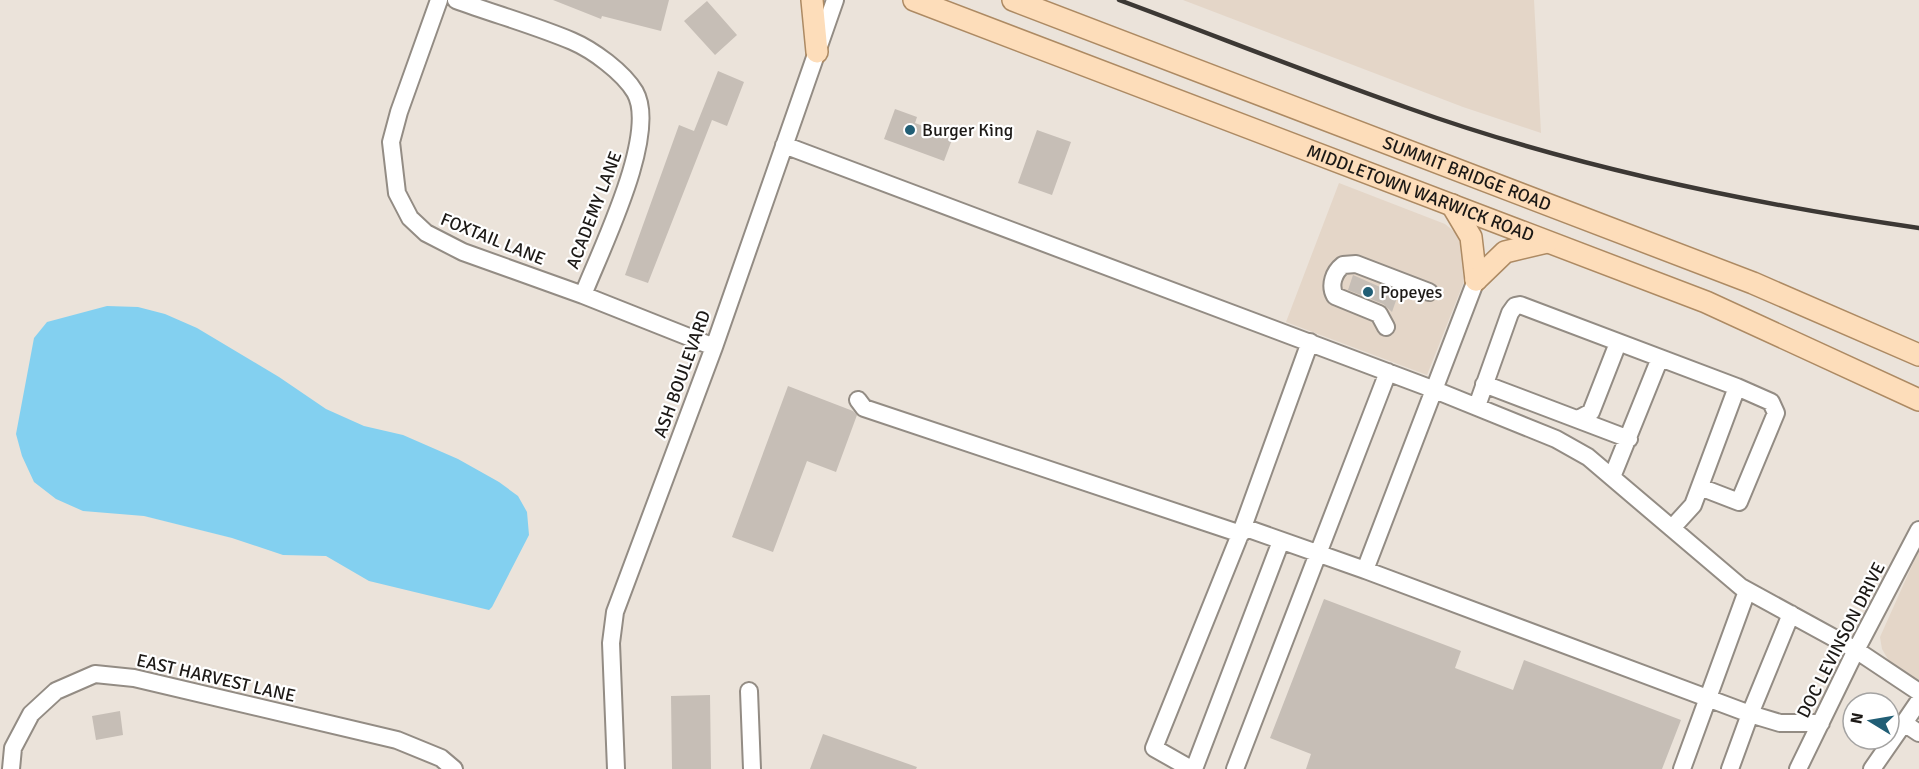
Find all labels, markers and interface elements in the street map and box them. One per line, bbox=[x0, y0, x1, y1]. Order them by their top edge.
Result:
place label: Burger King bbox=[922, 119, 1013, 141]
marker: Burger King bbox=[903, 123, 917, 137]
street label: SUMMIT BRIDGE ROAD bbox=[1380, 131, 1554, 216]
street label: MIDDLETOWN WARWICK ROAD bbox=[1304, 140, 1537, 246]
street label: ACADEMY LANE bbox=[561, 148, 627, 272]
street label: FOXTAIL LANE bbox=[437, 208, 549, 270]
place label: Popeyes bbox=[1380, 281, 1443, 303]
marker: Popeyes bbox=[1361, 285, 1375, 299]
street label: ASH BOULEVARD bbox=[649, 307, 715, 441]
street label: DOC LEVINSON DRIVE bbox=[1792, 559, 1890, 721]
street label: EAST HARVEST LANE bbox=[134, 649, 298, 707]
north arrow bbox=[1841, 691, 1901, 751]

